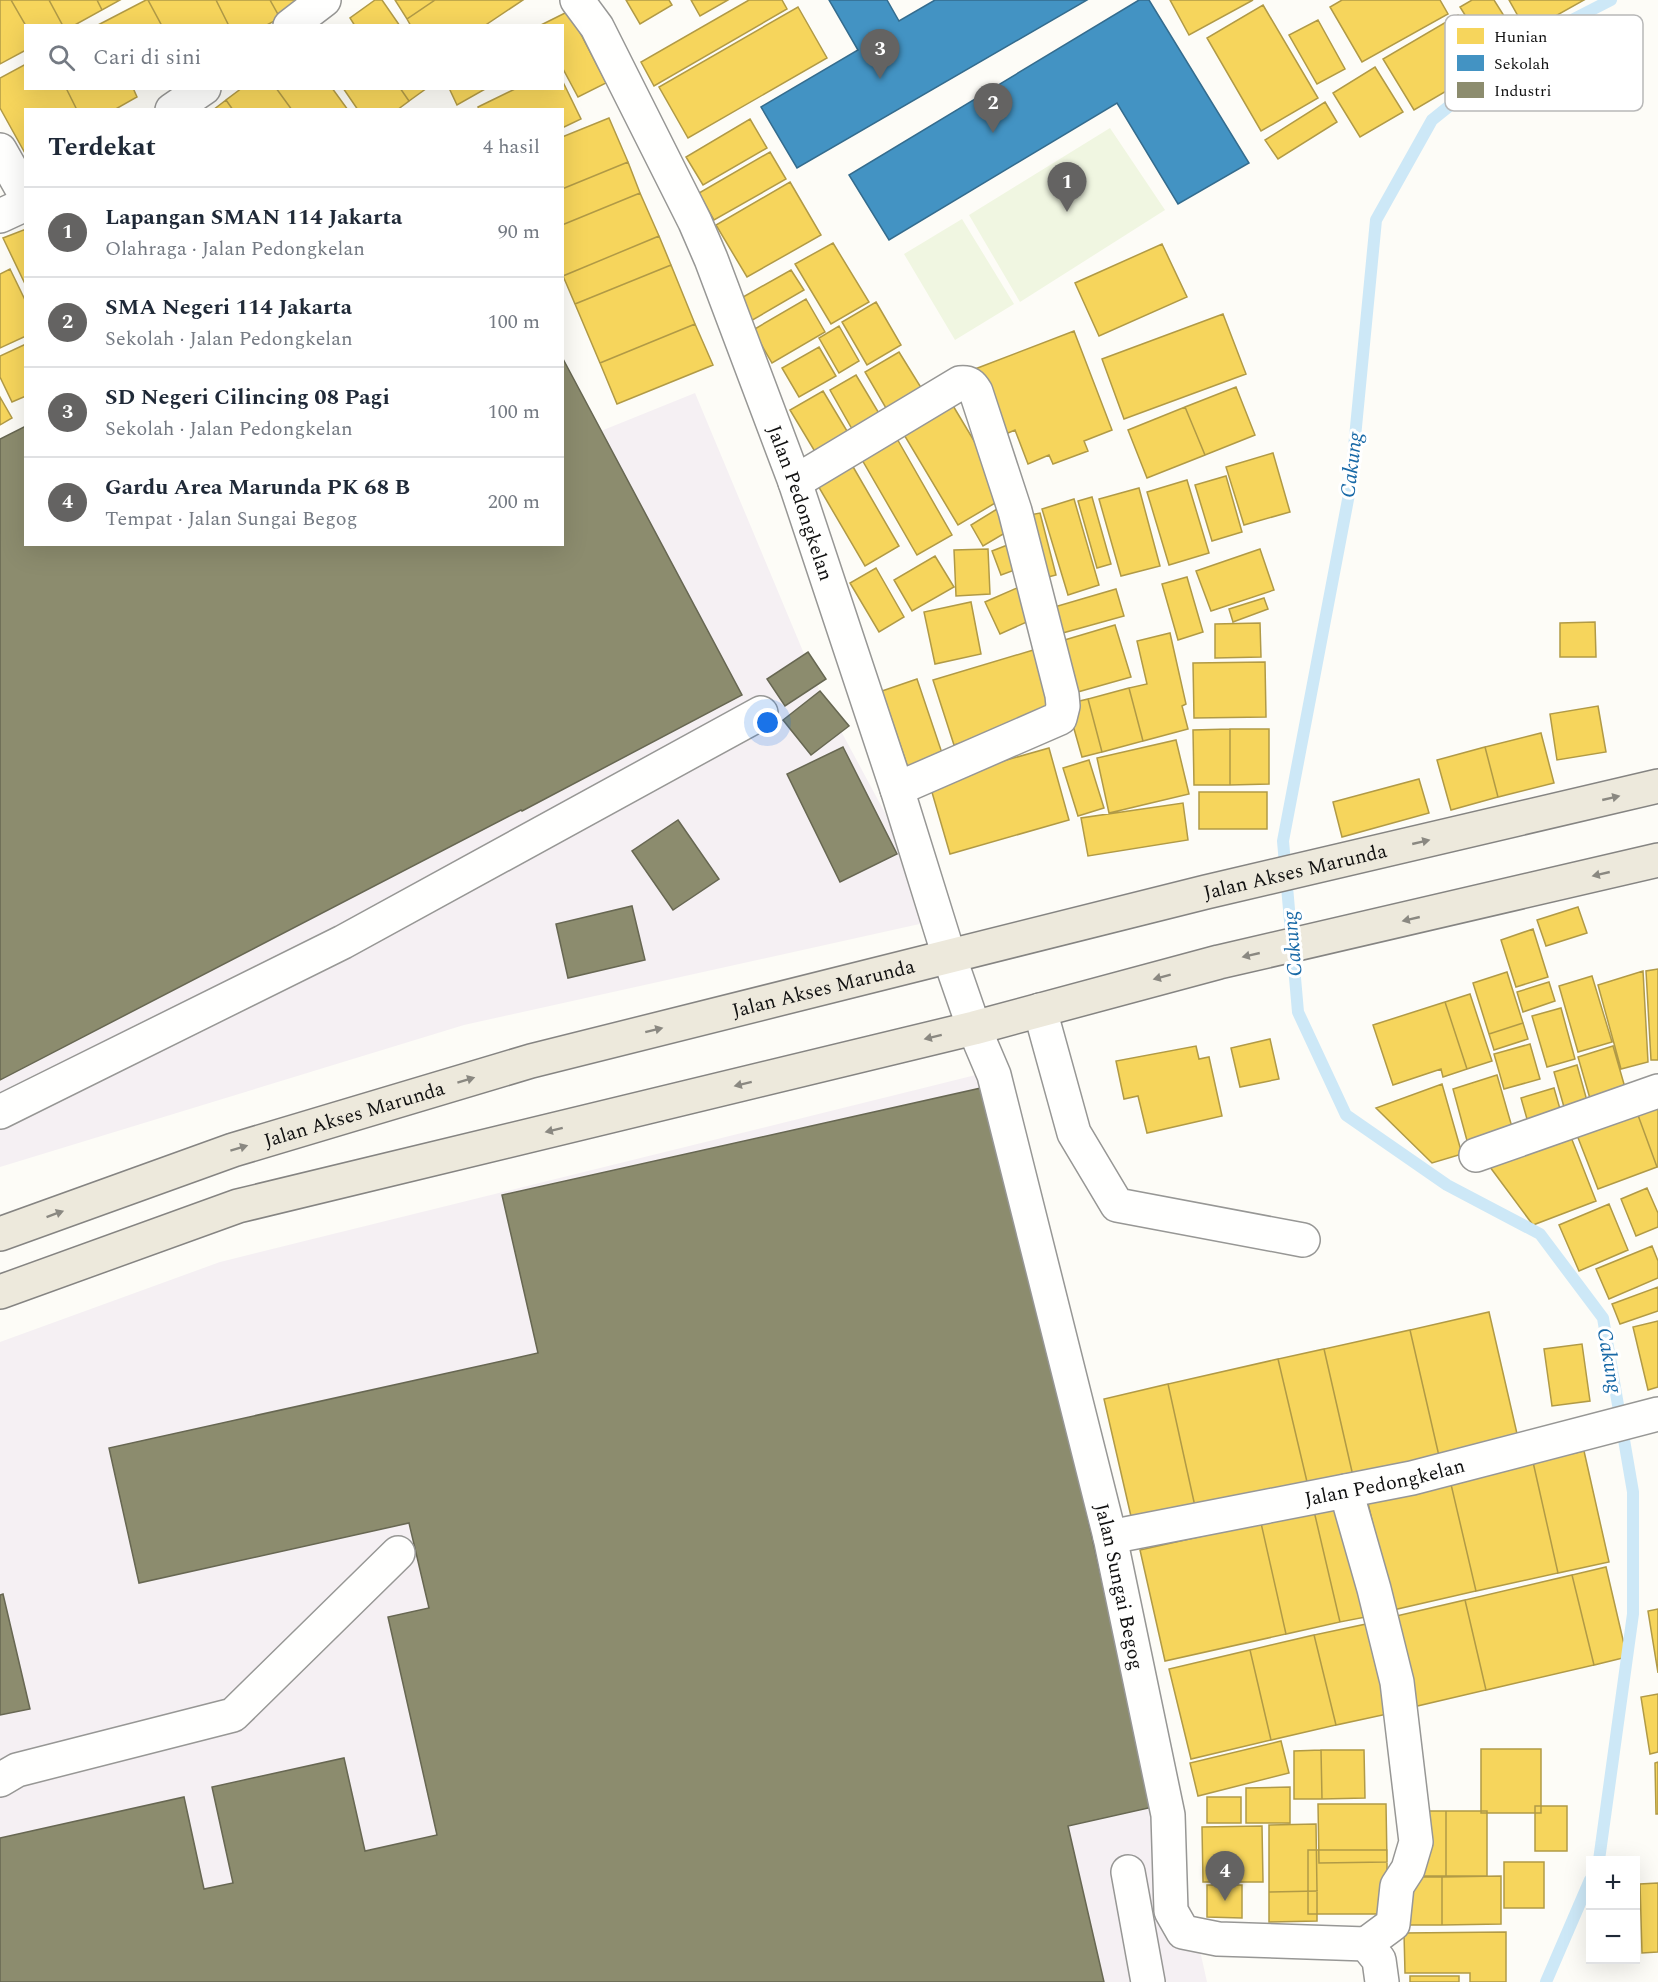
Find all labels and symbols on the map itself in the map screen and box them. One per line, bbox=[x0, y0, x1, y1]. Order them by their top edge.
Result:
legend bbox=[1445, 15, 1643, 111]
text: Hunian bbox=[1494, 25, 1547, 49]
pin: 3 bbox=[860, 29, 900, 79]
text: Sekolah bbox=[1494, 52, 1550, 76]
text: Industri bbox=[1494, 79, 1551, 103]
pin: 2 bbox=[974, 84, 1012, 133]
pin: 1 bbox=[1048, 162, 1086, 212]
street label: Jalan Pedongkelan bbox=[759, 421, 841, 585]
water label: Cakung bbox=[1332, 430, 1372, 500]
your location bbox=[753, 708, 782, 737]
one-way arrow bbox=[1601, 792, 1620, 802]
street label: Jalan Akses Marunda bbox=[1201, 836, 1390, 908]
one-way arrow bbox=[1411, 837, 1430, 847]
one-way arrow bbox=[1592, 869, 1610, 879]
water label: Cakung bbox=[1274, 909, 1312, 978]
one-way arrow bbox=[1402, 914, 1421, 924]
street label: Jalan Akses Marunda bbox=[729, 951, 918, 1026]
one-way arrow bbox=[1242, 951, 1261, 960]
one-way arrow bbox=[1153, 973, 1171, 983]
one-way arrow bbox=[645, 1025, 663, 1034]
one-way arrow bbox=[924, 1033, 942, 1043]
street label: Jalan Akses Marunda bbox=[260, 1074, 449, 1156]
one-way arrow bbox=[457, 1075, 475, 1084]
one-way arrow bbox=[734, 1079, 753, 1089]
one-way arrow bbox=[545, 1125, 563, 1135]
one-way arrow bbox=[230, 1143, 248, 1152]
one-way arrow bbox=[46, 1208, 64, 1218]
water label: Cakung bbox=[1588, 1325, 1631, 1396]
street label: Jalan Pedongkelan bbox=[1302, 1451, 1468, 1515]
street label: Jalan Sungai Begog bbox=[1086, 1500, 1151, 1673]
pin: 4 bbox=[1206, 1852, 1244, 1901]

